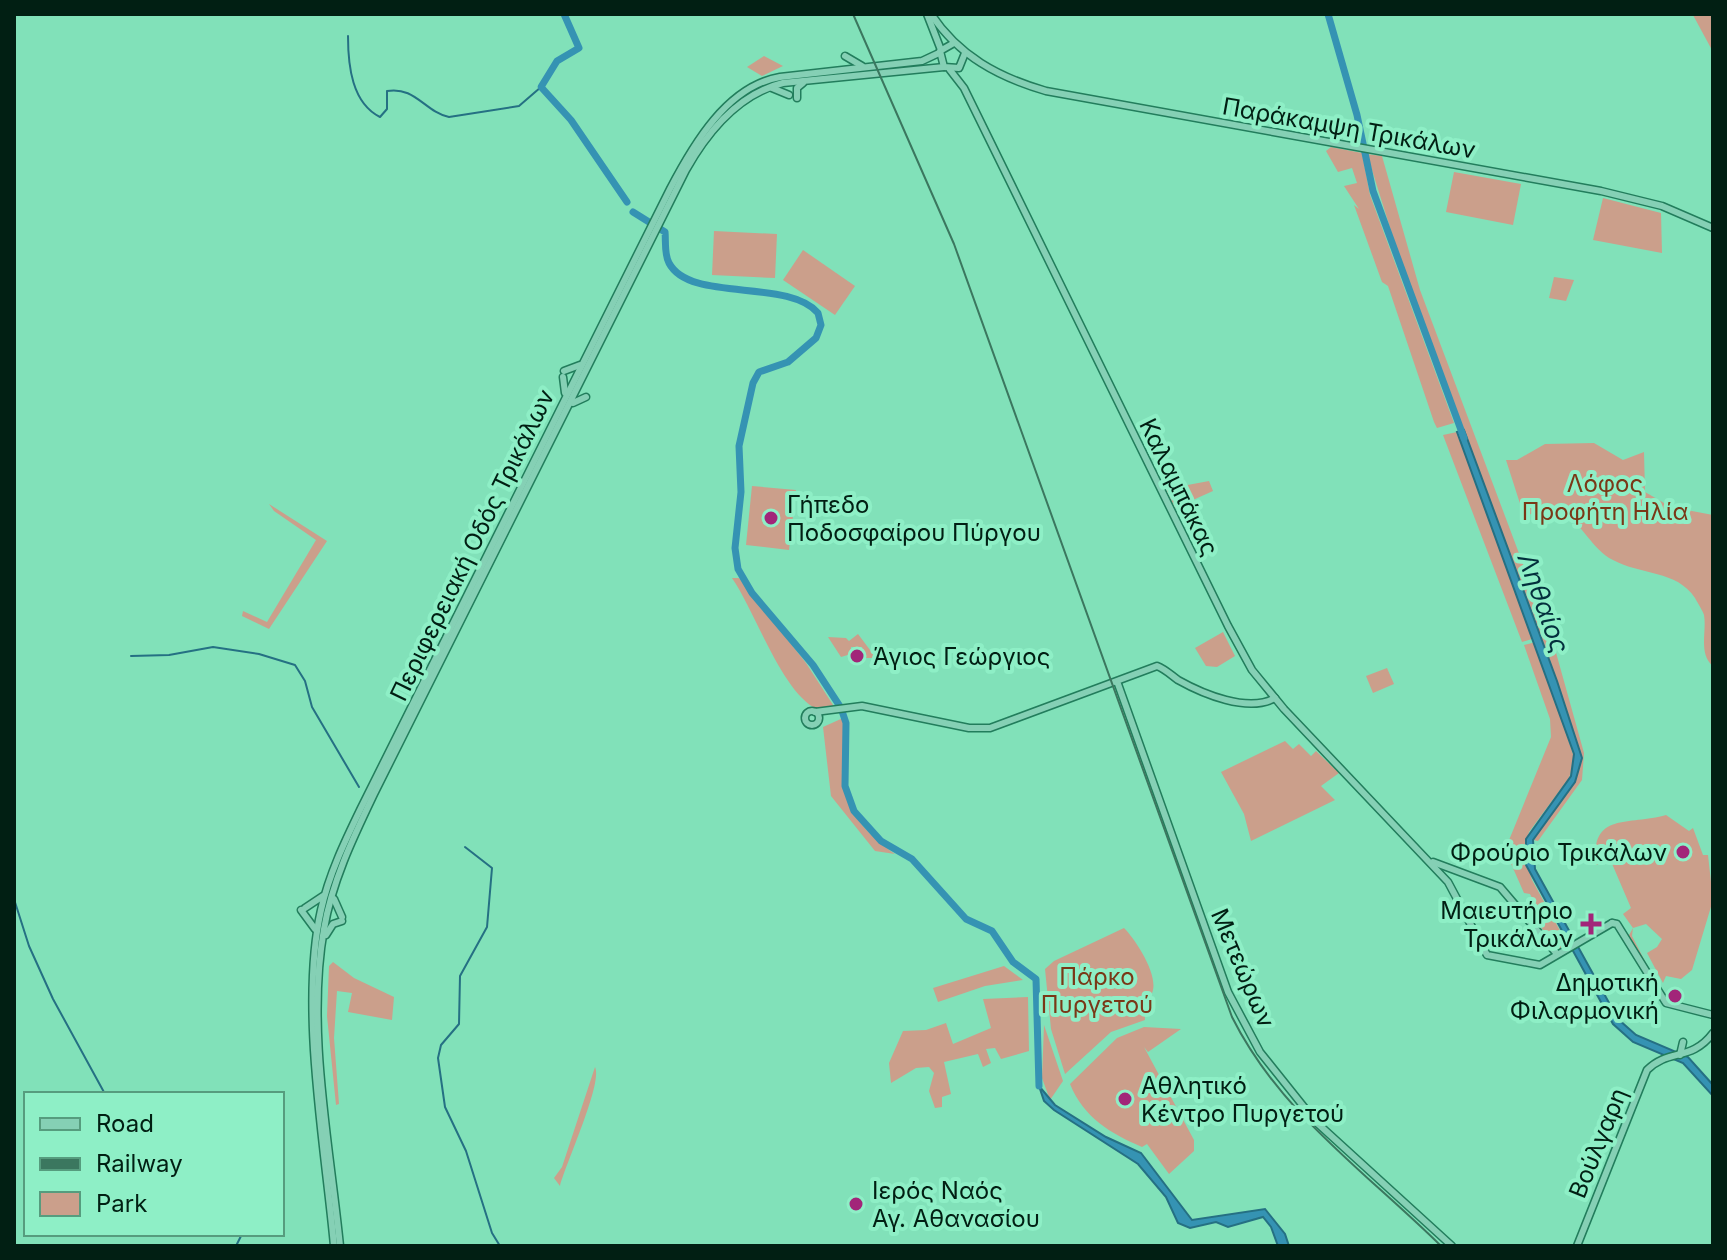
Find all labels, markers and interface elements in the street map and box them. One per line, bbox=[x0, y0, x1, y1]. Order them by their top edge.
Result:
street label: Παράκαμψη Τρικάλων bbox=[1220, 91, 1478, 165]
street label: Περιφερειακή Οδός Τρικάλων bbox=[384, 384, 560, 706]
street label: Καλαμπάκας bbox=[1133, 414, 1225, 560]
park label: Λόφος Προφήτη Ηλία bbox=[1522, 469, 1688, 526]
place label: Γήπεδο Ποδοσφαίρου Πύργου bbox=[787, 490, 1041, 547]
marker: Γήπεδο Ποδοσφαίρου Πύργου bbox=[762, 509, 780, 527]
water label: Ληθαίος bbox=[1511, 548, 1576, 657]
place label: Άγιος Γεώργιος bbox=[873, 642, 1050, 671]
marker: Άγιος Γεώργιος bbox=[848, 647, 866, 665]
place label: Φρούριο Τρικάλων bbox=[1450, 838, 1667, 867]
marker: Φρούριο Τρικάλων bbox=[1674, 843, 1692, 861]
place label: Μαιευτήριο Τρικάλων bbox=[1440, 896, 1573, 953]
street label: Μετεώρων bbox=[1205, 904, 1281, 1032]
marker: Μαιευτήριο Τρικάλων bbox=[1580, 913, 1602, 935]
park label: Πάρκο Πυργετού bbox=[1041, 962, 1153, 1019]
place label: Δημοτική Φιλαρμονική bbox=[1510, 968, 1659, 1025]
marker: Δημοτική Φιλαρμονική bbox=[1666, 987, 1684, 1005]
place label: Αθλητικό Κέντρο Πυργετού bbox=[1141, 1071, 1344, 1128]
street label: Βούλγαρη bbox=[1563, 1084, 1633, 1202]
marker: Αθλητικό Κέντρο Πυργετού bbox=[1116, 1090, 1134, 1108]
legend bbox=[24, 1092, 284, 1236]
text: Road bbox=[96, 1109, 154, 1138]
text: Railway bbox=[96, 1149, 183, 1178]
place label: Ιερός Ναός Αγ. Αθανασίου bbox=[872, 1176, 1040, 1233]
text: Park bbox=[96, 1189, 147, 1218]
marker: Ιερός Ναός Αγ. Αθανασίου bbox=[847, 1195, 865, 1213]

